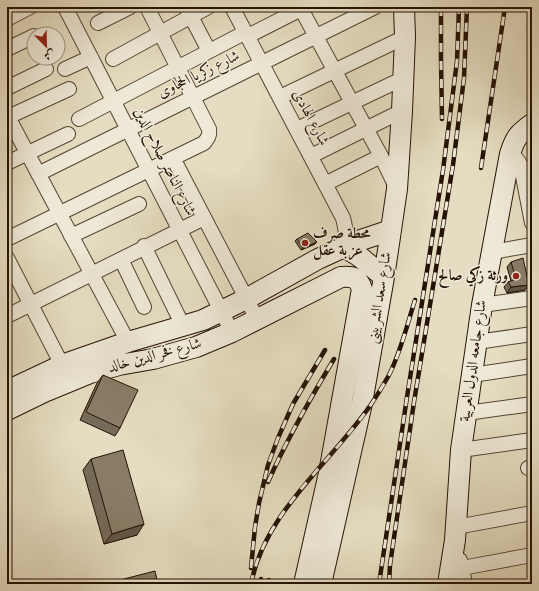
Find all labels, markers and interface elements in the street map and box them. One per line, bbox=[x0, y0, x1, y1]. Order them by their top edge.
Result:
north arrow bbox=[26, 26, 66, 66]
text: ش bbox=[41, 45, 58, 64]
street label: شارع زكريا الحجاوى bbox=[154, 46, 244, 105]
street label: شارع الهادى bbox=[285, 86, 334, 150]
street label: شارع الناصر صلاح الدين bbox=[127, 104, 200, 220]
place label: محطة صرف عزبة عقل bbox=[313, 224, 371, 262]
marker: محطة صرف عزبة عقل bbox=[300, 238, 310, 248]
street label: شارع سعد الشربينى bbox=[362, 251, 399, 346]
place label: ورثة زكي صالح bbox=[438, 266, 508, 288]
marker: ورثة زكي صالح bbox=[511, 271, 521, 281]
street label: شارع جامعه الدول العربية bbox=[455, 299, 494, 423]
street label: شارع فخر الدين خالد bbox=[106, 333, 204, 380]

